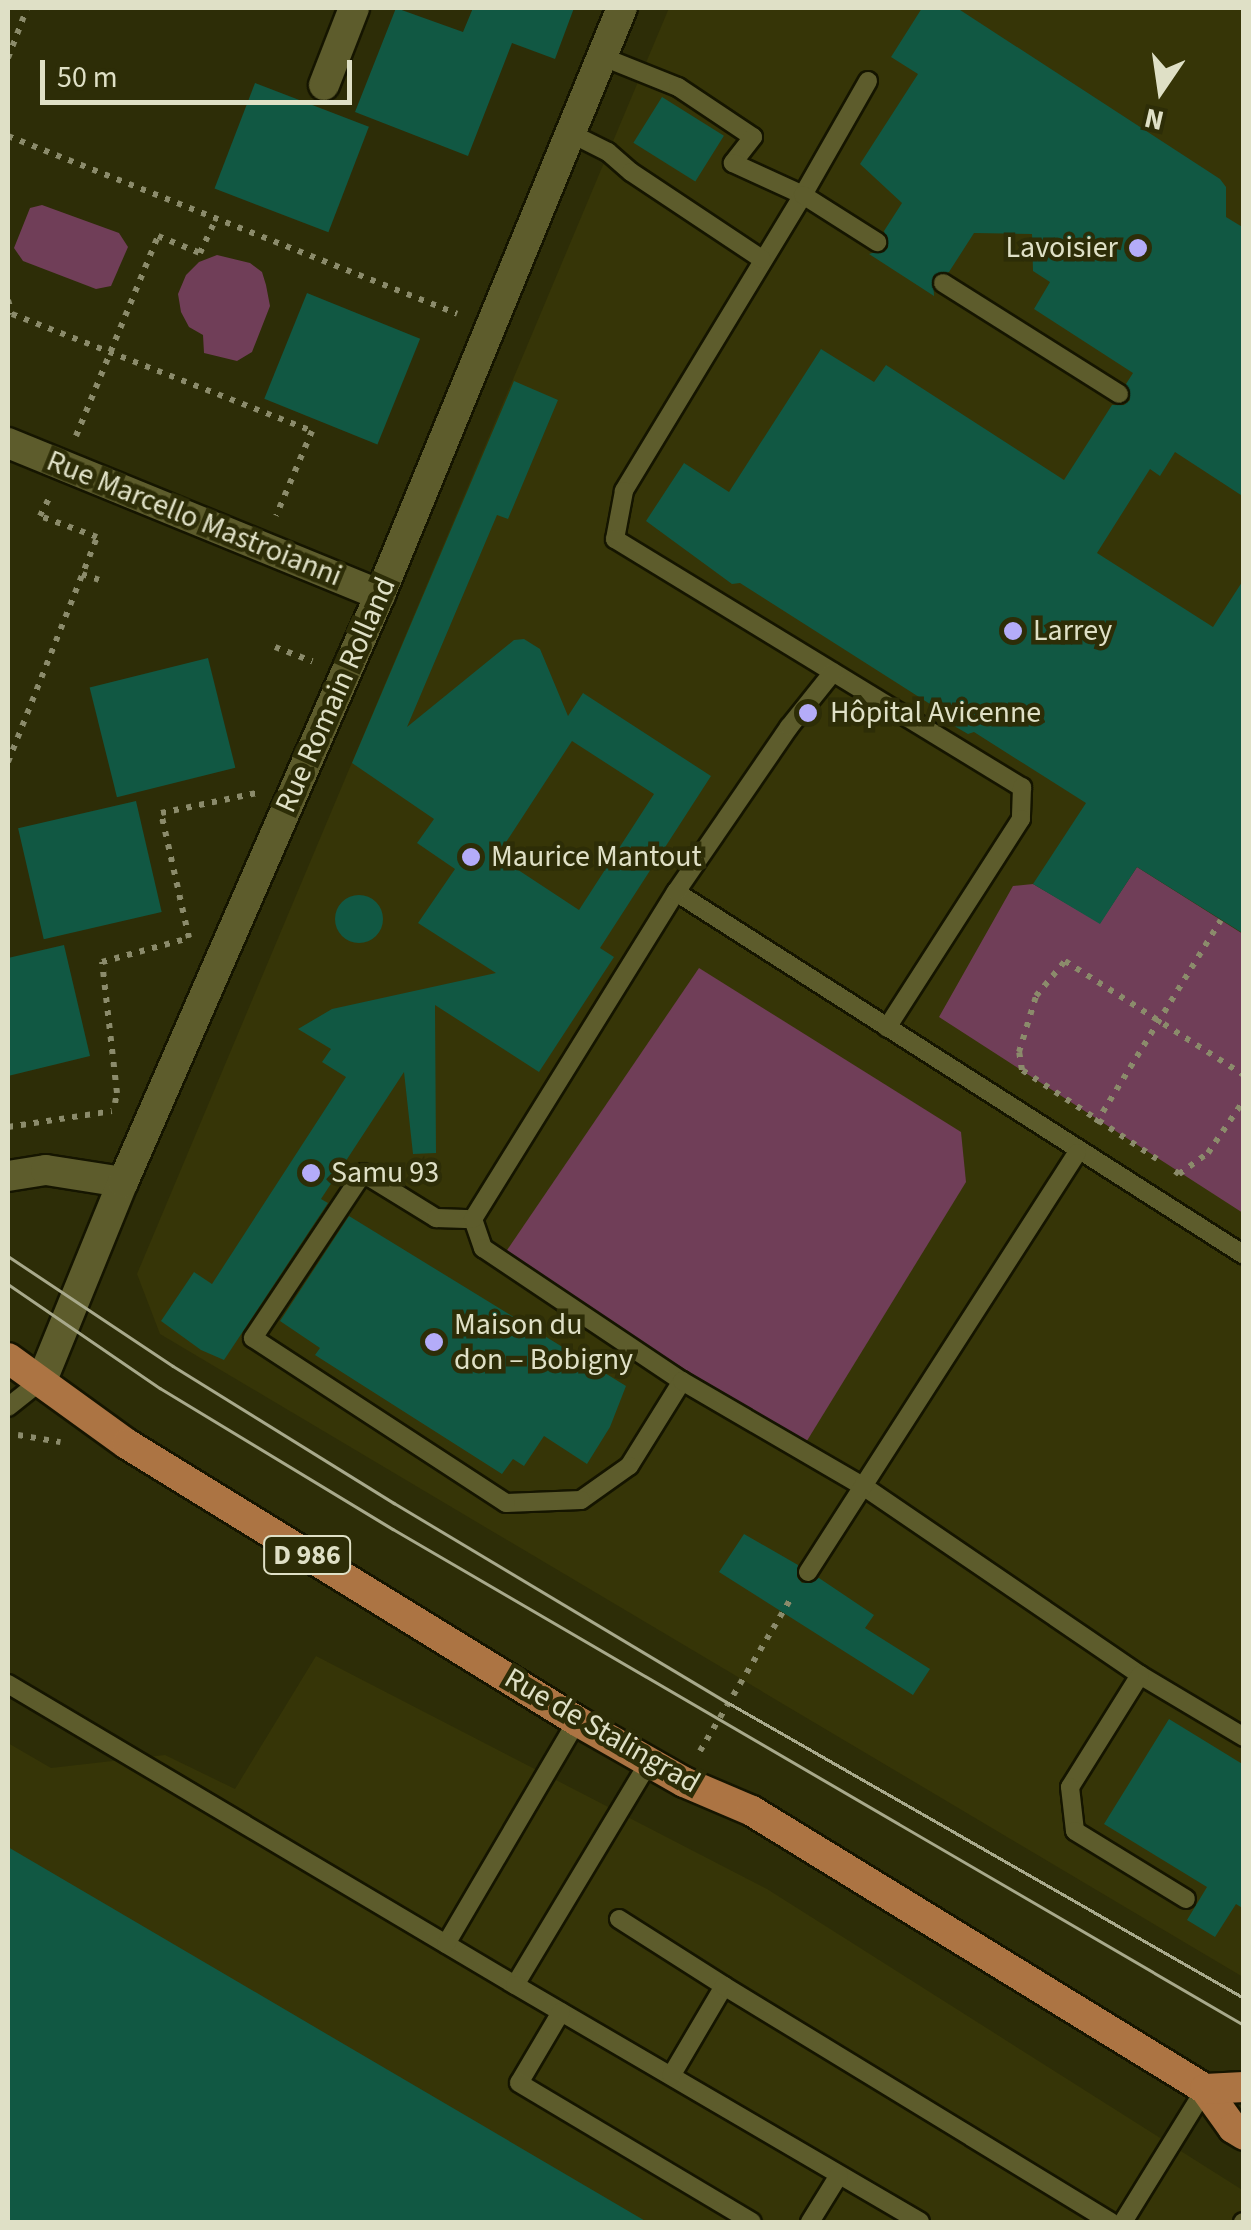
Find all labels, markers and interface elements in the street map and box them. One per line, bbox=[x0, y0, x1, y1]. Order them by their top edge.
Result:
scale bar bbox=[45, 40, 358, 102]
north arrow bbox=[1111, 40, 1211, 140]
text: 50 m bbox=[57, 56, 118, 99]
text: N bbox=[1141, 98, 1168, 141]
place label: Lavoisier bbox=[1006, 230, 1118, 266]
marker: Lavoisier bbox=[1127, 237, 1149, 259]
street label: Rue Marcello Mastroianni bbox=[41, 443, 347, 595]
street label: Rue Romain Rolland bbox=[268, 572, 404, 818]
place label: Larrey bbox=[1033, 613, 1112, 649]
marker: Larrey bbox=[1002, 620, 1024, 642]
place label: Hôpital Avicenne bbox=[830, 695, 1041, 731]
marker: Hôpital Avicenne bbox=[795, 700, 821, 726]
place label: Maurice Mantout bbox=[491, 839, 702, 875]
marker: Maurice Mantout bbox=[460, 846, 482, 868]
place label: Samu 93 bbox=[331, 1155, 439, 1191]
marker: Samu 93 bbox=[300, 1162, 322, 1184]
place label: Maison du don – Bobigny bbox=[454, 1307, 633, 1378]
marker: Maison du don – Bobigny bbox=[423, 1331, 445, 1353]
road number: D 986 bbox=[262, 1532, 352, 1578]
street label: Rue de Stalingrad bbox=[498, 1660, 706, 1802]

